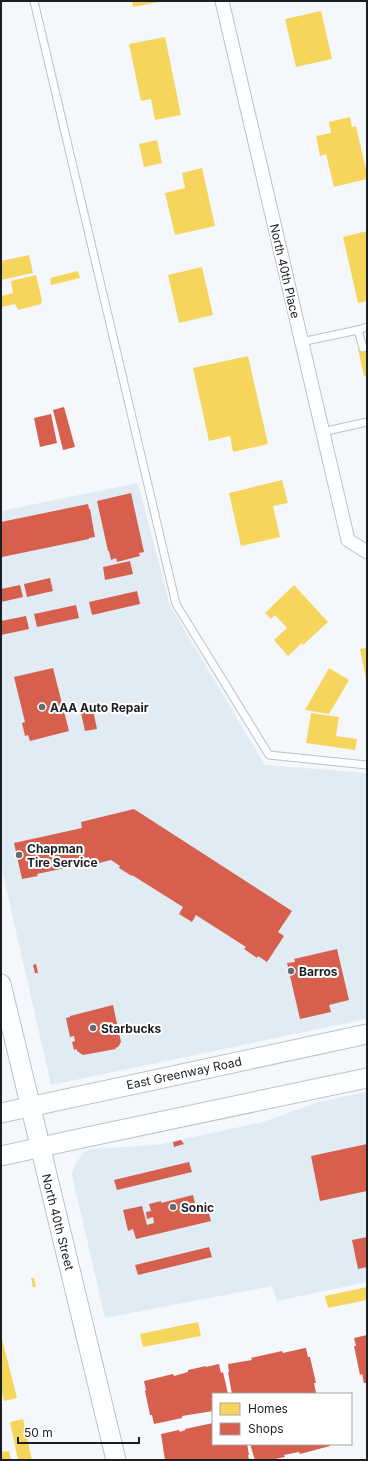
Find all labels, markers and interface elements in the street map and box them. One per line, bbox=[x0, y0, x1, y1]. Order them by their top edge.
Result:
street label: North 40th Place bbox=[267, 222, 303, 320]
place label: AAA Auto Repair bbox=[50, 700, 149, 715]
marker: AAA Auto Repair bbox=[37, 702, 47, 712]
place label: Chapman Tire Service bbox=[27, 841, 98, 870]
marker: Chapman Tire Service bbox=[14, 850, 24, 860]
place label: Barros bbox=[299, 964, 338, 979]
marker: Barros bbox=[286, 966, 296, 976]
place label: Starbucks bbox=[101, 1021, 161, 1036]
marker: Starbucks bbox=[88, 1023, 98, 1033]
street label: East Greenway Road bbox=[125, 1053, 243, 1093]
street label: North 40th Street bbox=[39, 1172, 77, 1272]
place label: Sonic bbox=[181, 1200, 214, 1215]
marker: Sonic bbox=[168, 1202, 178, 1212]
legend bbox=[212, 1393, 352, 1445]
text: Homes bbox=[248, 1401, 288, 1416]
scale bar bbox=[18, 1419, 139, 1445]
text: Shops bbox=[248, 1421, 284, 1436]
text: 50 m bbox=[24, 1425, 53, 1440]

